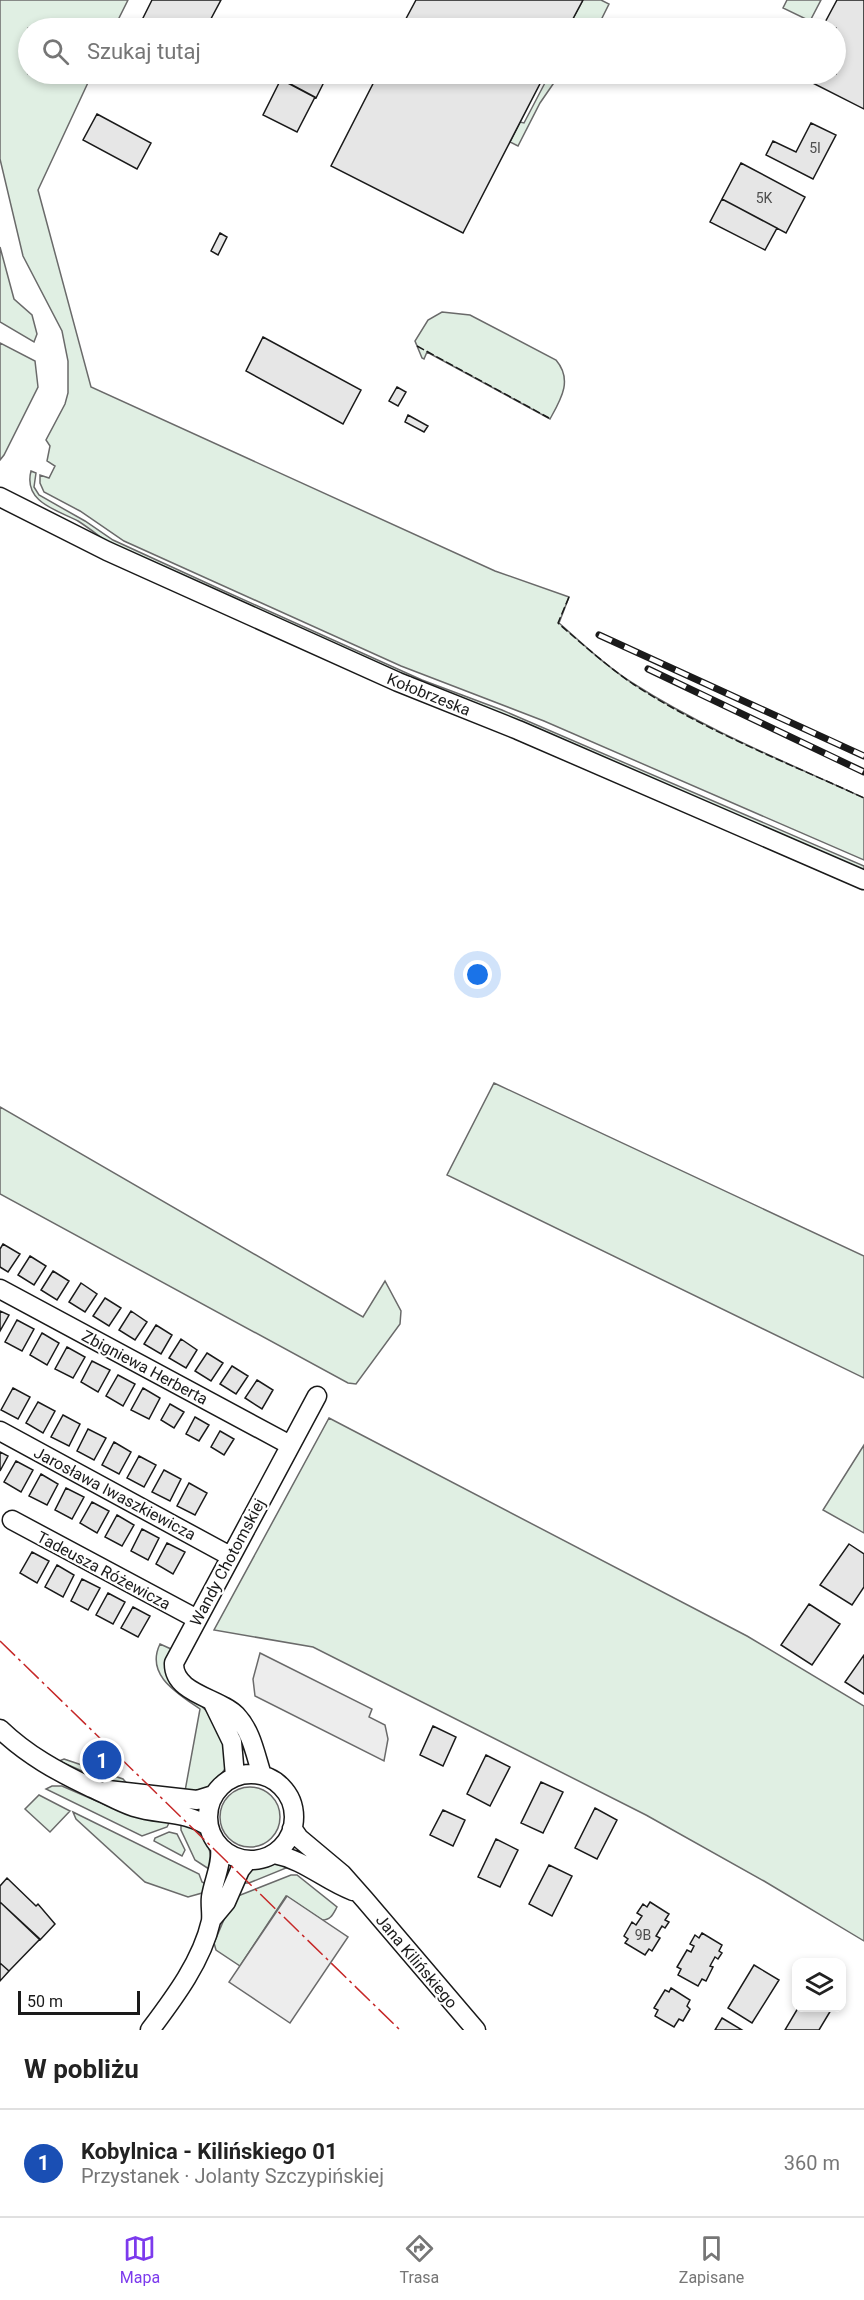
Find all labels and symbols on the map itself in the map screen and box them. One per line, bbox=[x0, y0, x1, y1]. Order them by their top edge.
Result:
house number: 5I bbox=[809, 140, 821, 156]
house number: 5K bbox=[756, 190, 773, 206]
street label: Kołobrzeska bbox=[384, 669, 473, 720]
your location bbox=[463, 960, 492, 989]
street label: Zbigniewa Herberta bbox=[79, 1326, 211, 1409]
street label: Jarosława Iwaszkiewicza bbox=[31, 1443, 199, 1544]
street label: Wandy Chotomskiej bbox=[186, 1495, 269, 1629]
street label: Tadeusza Różewicza bbox=[34, 1527, 174, 1614]
pin: 1 bbox=[82, 1738, 122, 1782]
street label: Jana Kilińskiego bbox=[372, 1911, 461, 2012]
house number: 9B bbox=[635, 1927, 651, 1943]
scale bar bbox=[18, 1988, 140, 2016]

